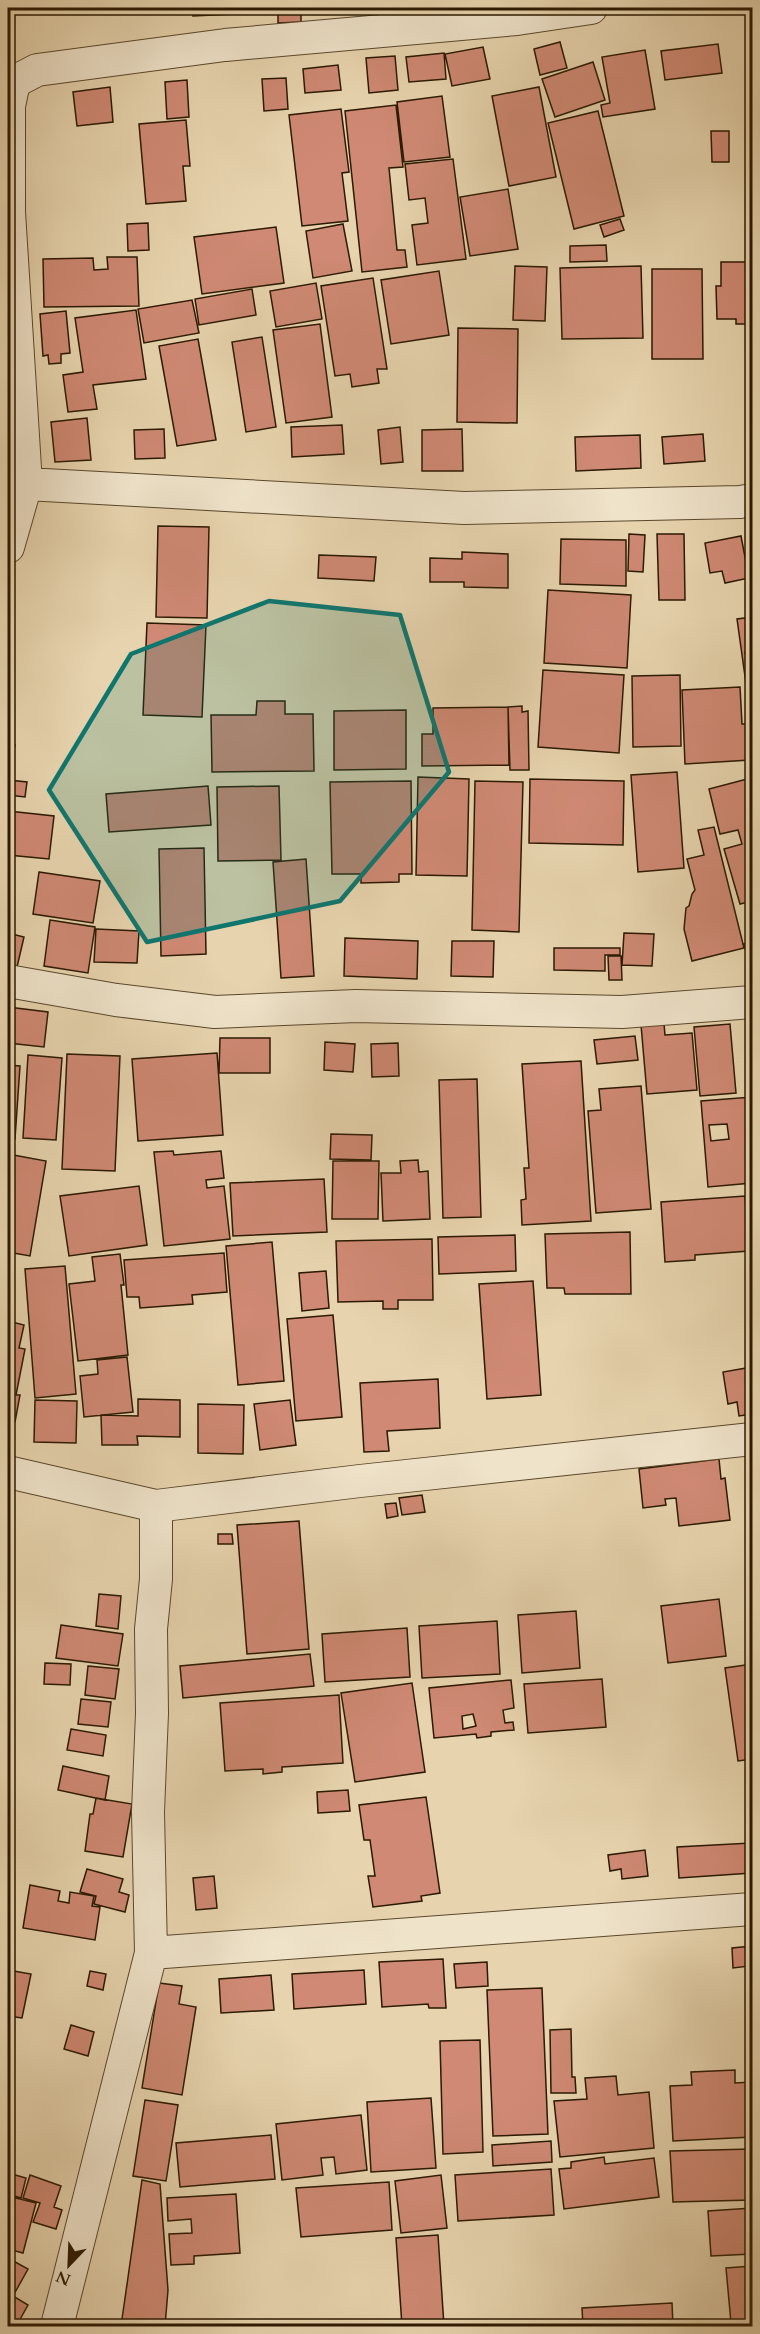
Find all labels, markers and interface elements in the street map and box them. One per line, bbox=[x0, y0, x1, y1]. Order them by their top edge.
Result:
north arrow bbox=[39, 2235, 99, 2295]
text: N bbox=[53, 2265, 74, 2291]

